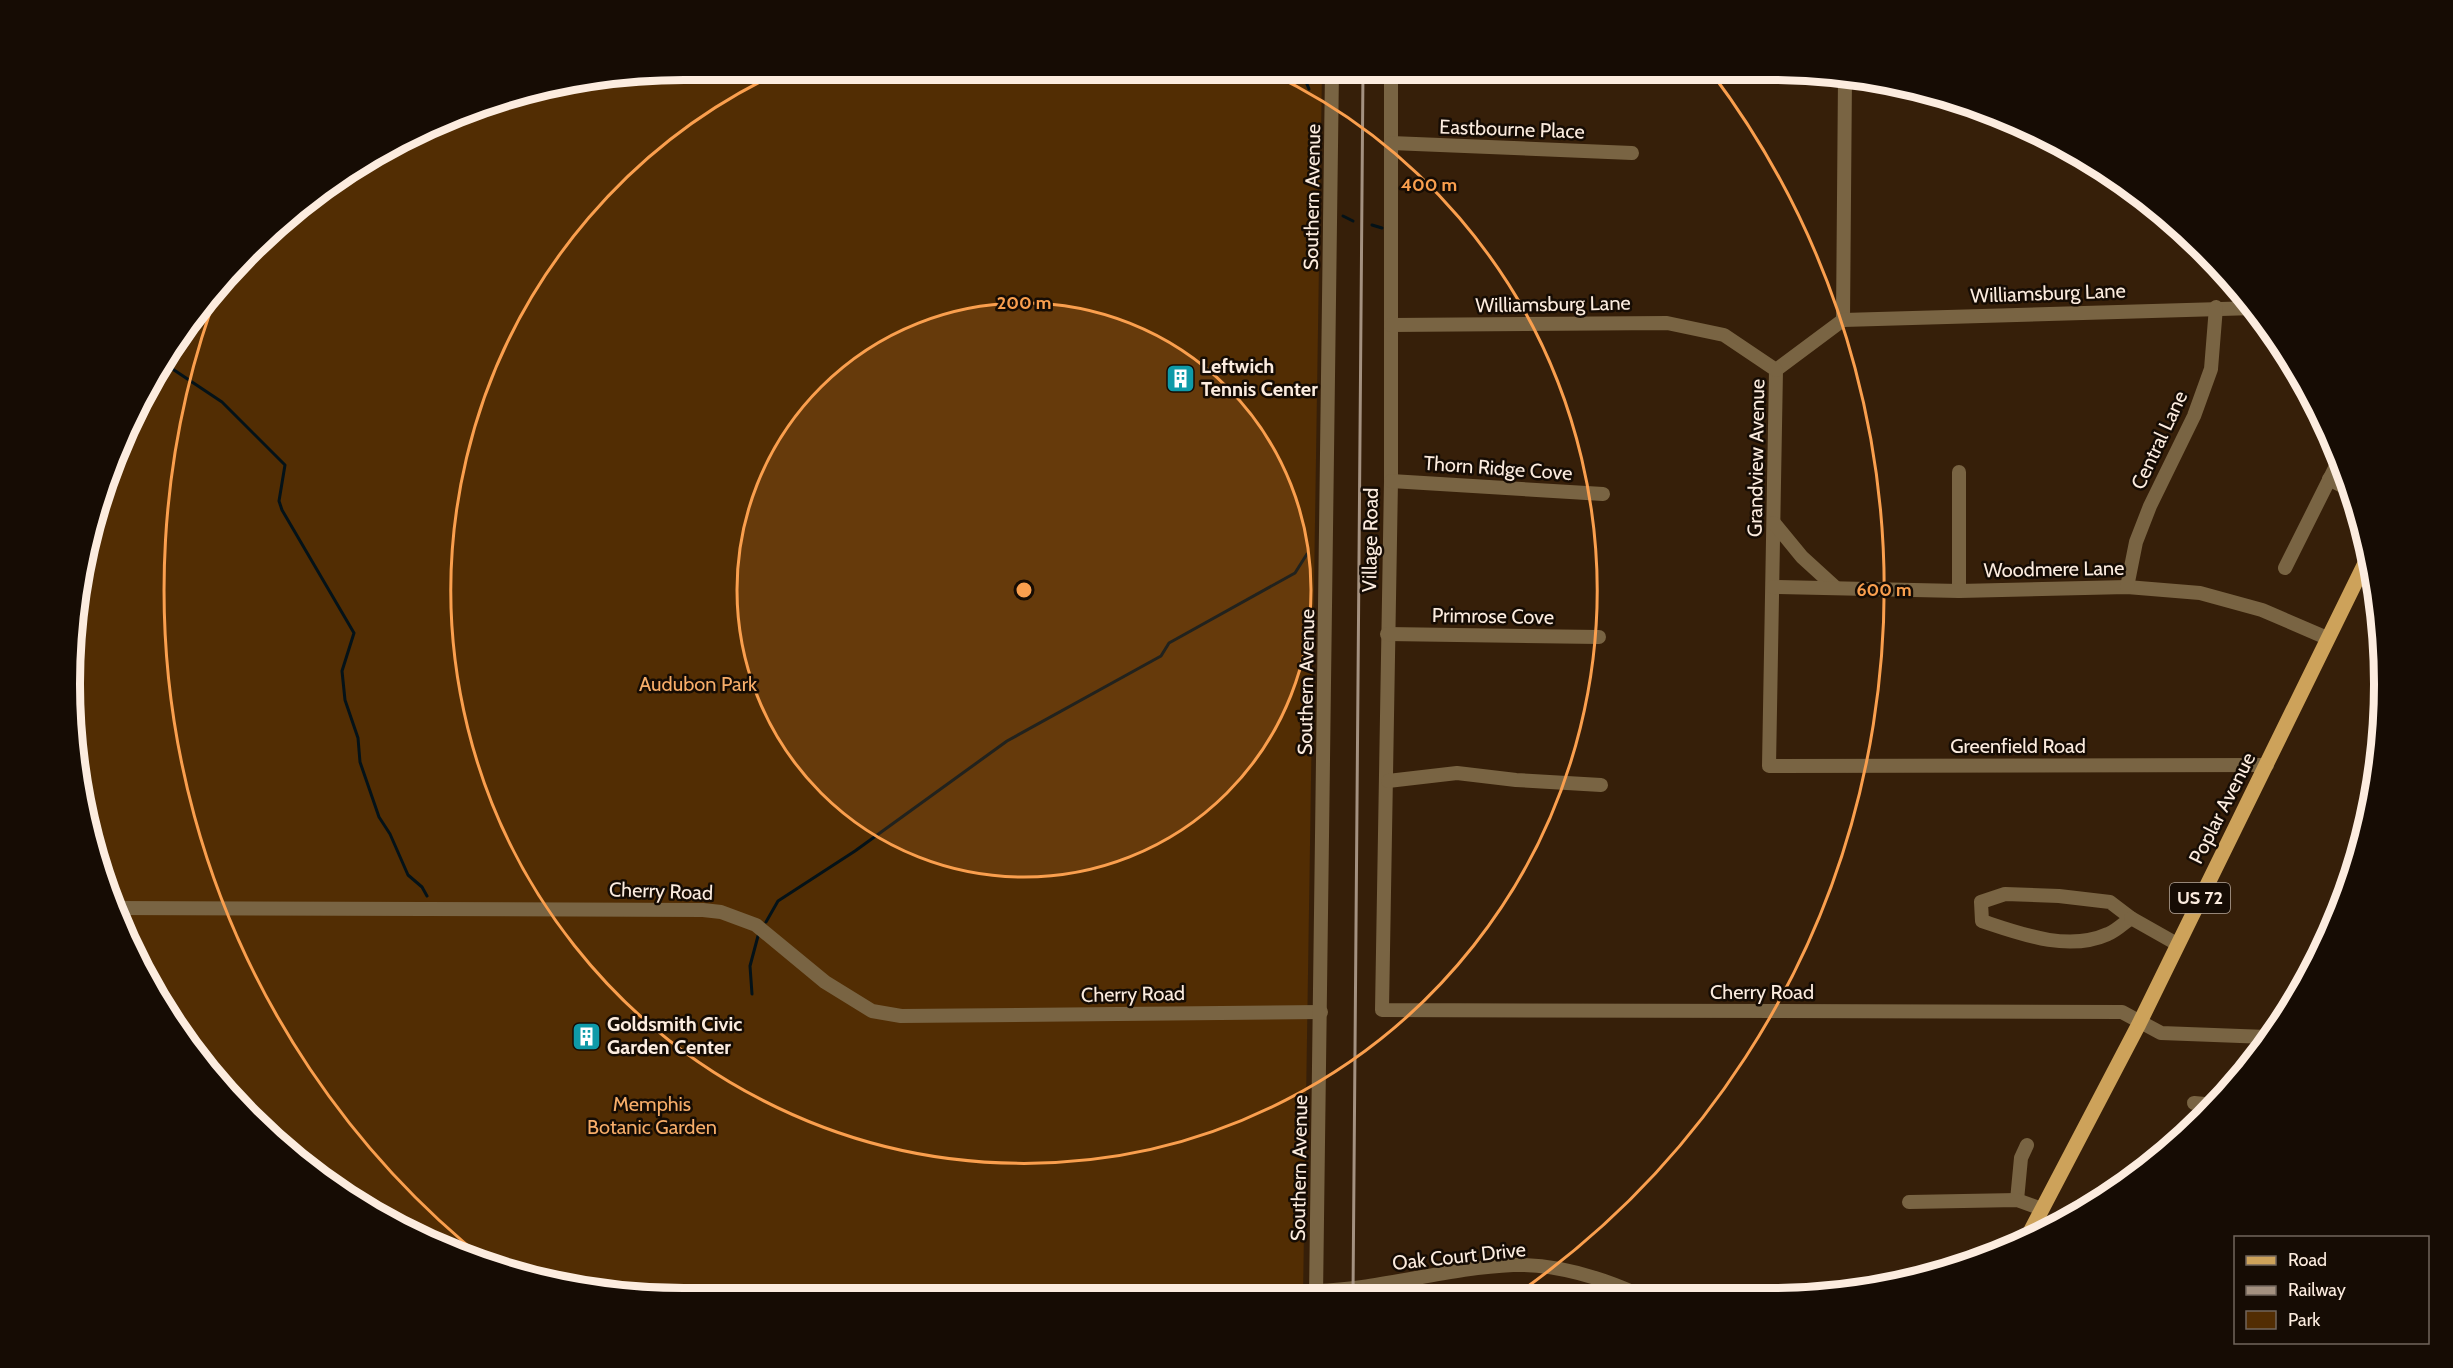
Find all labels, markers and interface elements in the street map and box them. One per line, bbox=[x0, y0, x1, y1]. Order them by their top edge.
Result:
street label: Eastbourne Place bbox=[1439, 114, 1585, 144]
street label: Southern Avenue bbox=[1299, 124, 1325, 270]
text: 400 m bbox=[1401, 174, 1457, 196]
street label: Williamsburg Lane bbox=[1970, 278, 2126, 308]
street label: Williamsburg Lane bbox=[1475, 291, 1631, 317]
text: 200 m bbox=[997, 292, 1051, 314]
place label: Leftwich Tennis Center bbox=[1201, 354, 1318, 401]
building icon: Leftwich Tennis Center bbox=[1164, 362, 1196, 394]
street label: Grandview Avenue bbox=[1743, 379, 1769, 537]
street label: Central Lane bbox=[2126, 387, 2192, 493]
street label: Thorn Ridge Cove bbox=[1423, 451, 1573, 485]
street label: Village Road bbox=[1357, 488, 1383, 592]
street label: Woodmere Lane bbox=[1983, 556, 2125, 582]
text: 600 m bbox=[1856, 579, 1912, 601]
centre of rings bbox=[1014, 580, 1034, 600]
street label: Primrose Cove bbox=[1432, 603, 1554, 629]
street label: Southern Avenue bbox=[1293, 609, 1319, 755]
park label: Audubon Park bbox=[639, 672, 757, 696]
street label: Greenfield Road bbox=[1950, 734, 2086, 758]
street label: Poplar Avenue bbox=[2184, 748, 2260, 868]
street label: Cherry Road bbox=[609, 877, 713, 905]
road number: US 72 bbox=[2170, 883, 2230, 913]
street label: Cherry Road bbox=[1710, 980, 1814, 1004]
street label: Cherry Road bbox=[1081, 981, 1185, 1007]
place label: Goldsmith Civic Garden Center bbox=[607, 1012, 742, 1059]
building icon: Goldsmith Civic Garden Center bbox=[570, 1020, 602, 1052]
park label: Memphis Botanic Garden bbox=[587, 1092, 717, 1139]
street label: Southern Avenue bbox=[1286, 1095, 1312, 1241]
legend bbox=[2234, 1236, 2429, 1344]
street label: Oak Court Drive bbox=[1391, 1237, 1527, 1275]
text: Road bbox=[2288, 1249, 2327, 1271]
text: Railway bbox=[2288, 1279, 2346, 1301]
text: Park bbox=[2288, 1309, 2321, 1331]

